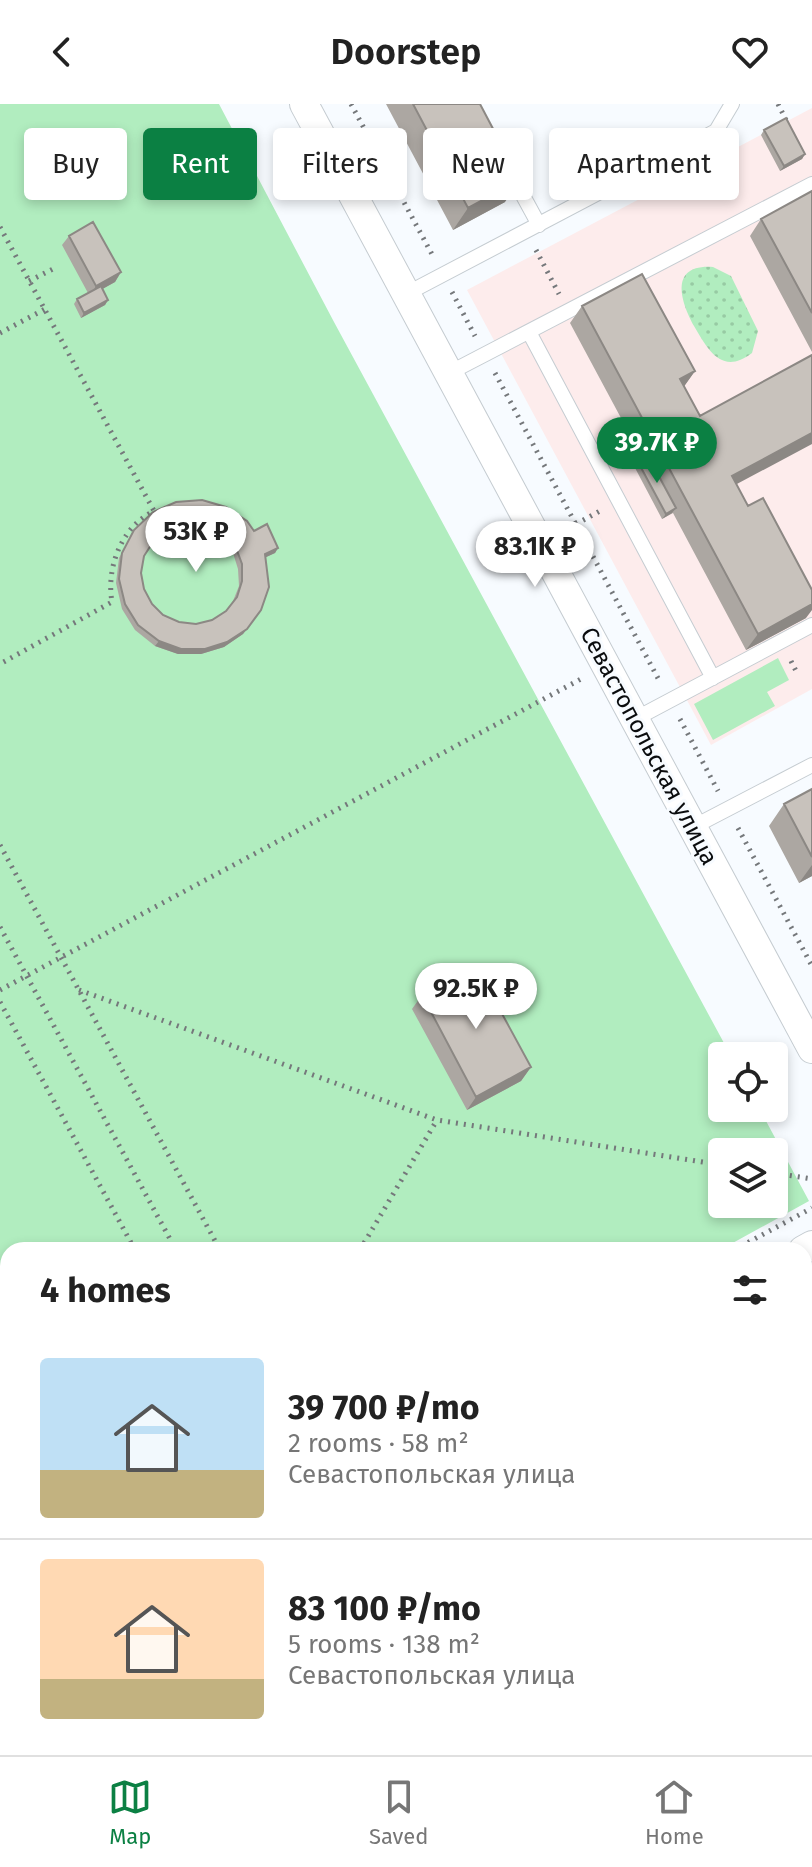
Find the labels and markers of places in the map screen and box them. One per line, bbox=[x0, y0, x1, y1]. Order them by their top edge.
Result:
pin: 39.7K ₽ bbox=[583, 417, 731, 485]
pin: 53K ₽ bbox=[140, 506, 252, 574]
pin: 83.1K ₽ bbox=[461, 521, 609, 589]
pin: 92.5K ₽ bbox=[402, 963, 550, 1031]

